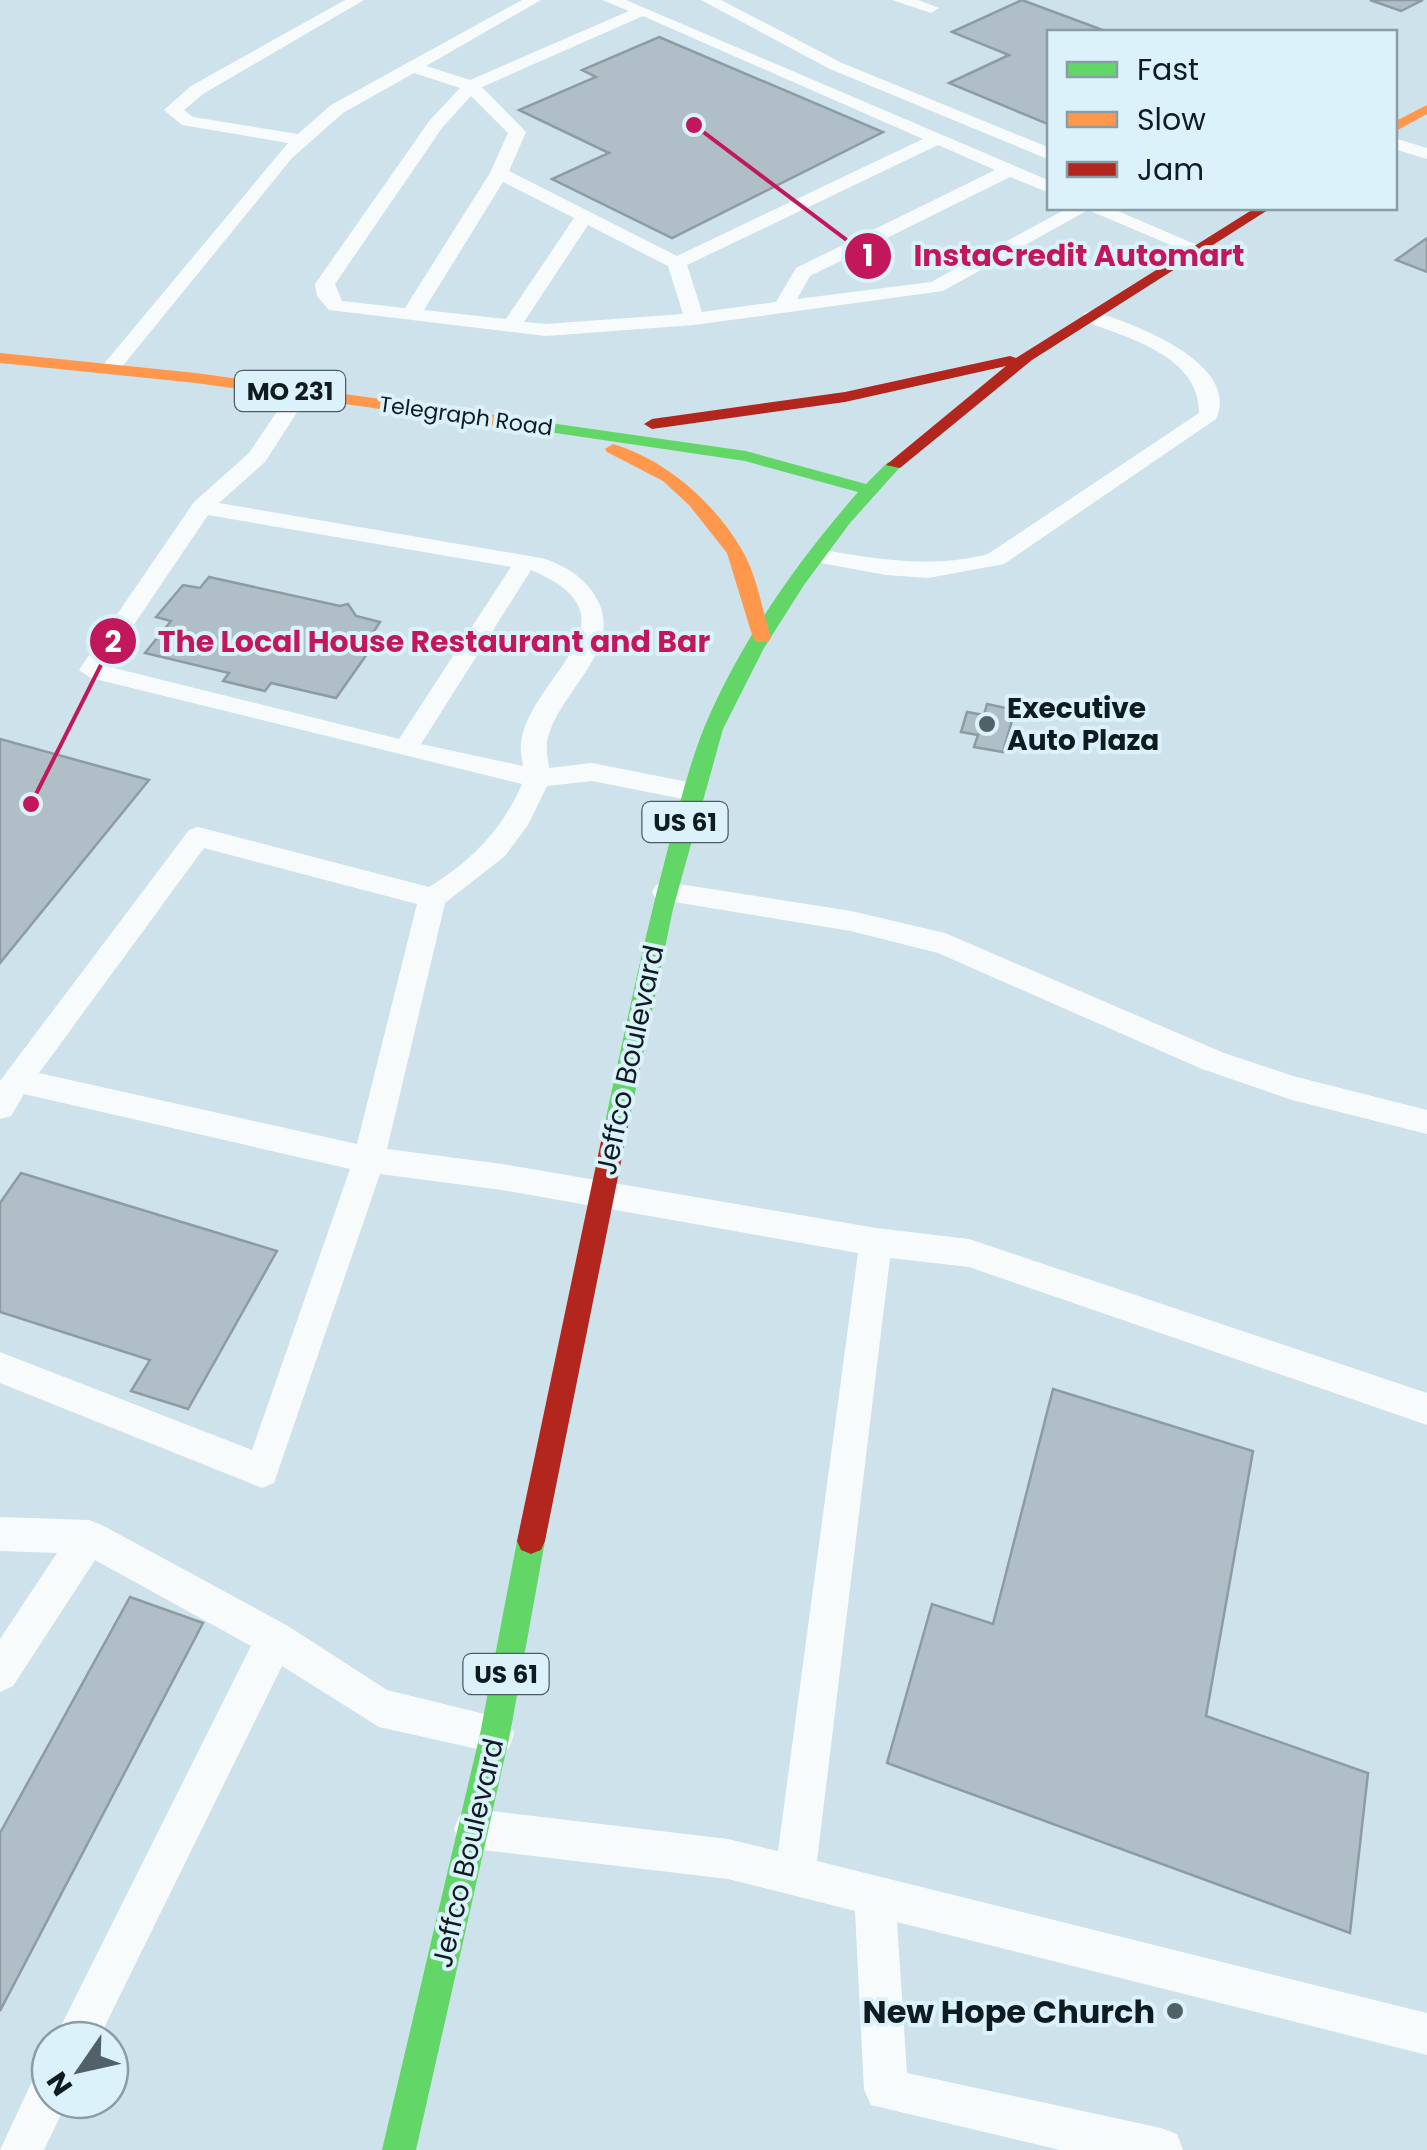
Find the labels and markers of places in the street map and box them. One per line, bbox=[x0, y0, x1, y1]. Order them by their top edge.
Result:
callout: InstaCredit Automart bbox=[843, 226, 1264, 286]
callout: The Local House Restaurant and Bar bbox=[88, 611, 730, 671]
place label: Executive Auto Plaza bbox=[1007, 689, 1159, 760]
marker: Executive Auto Plaza bbox=[976, 713, 998, 735]
place label: New Hope Church bbox=[863, 1989, 1155, 2034]
marker: New Hope Church bbox=[1164, 2000, 1186, 2022]

